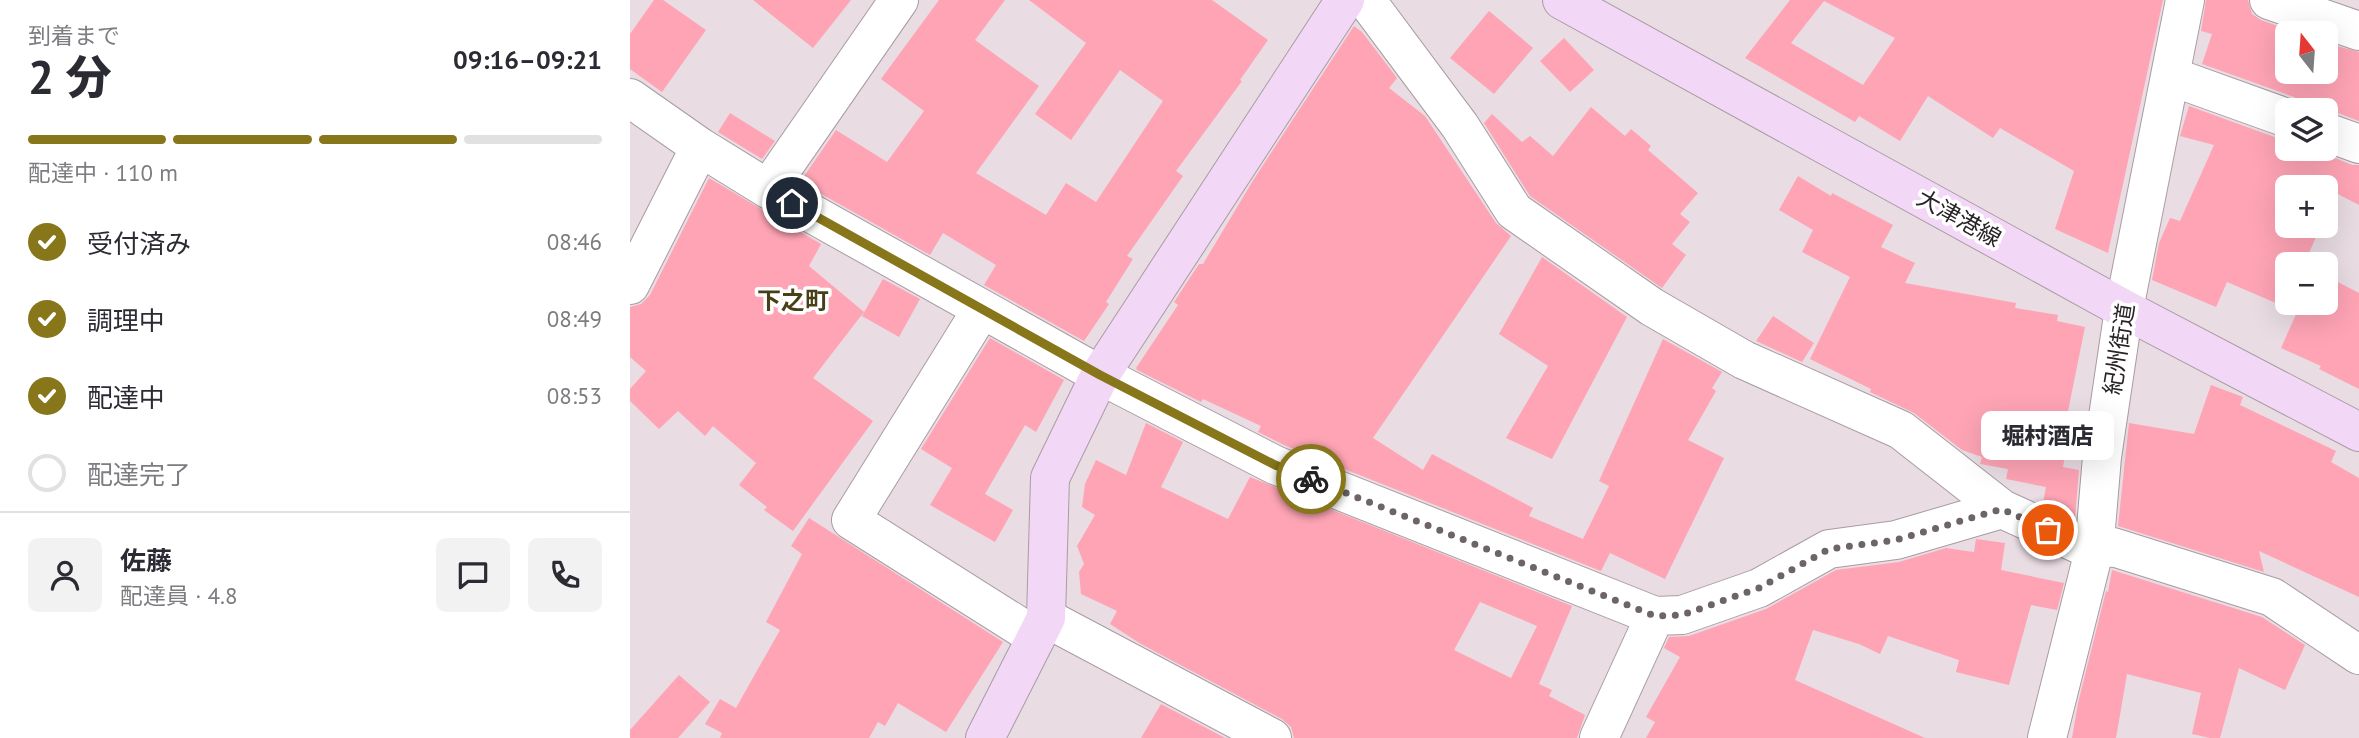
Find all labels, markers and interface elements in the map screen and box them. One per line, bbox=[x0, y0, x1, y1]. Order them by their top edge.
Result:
text: 到着まで bbox=[28, 21, 120, 50]
north arrow bbox=[2275, 21, 2338, 84]
map controls bbox=[2275, 21, 2338, 315]
text: 09:16–09:21 bbox=[453, 43, 602, 76]
text: 2 分 bbox=[28, 47, 112, 107]
button: layers bbox=[2275, 98, 2338, 161]
text: 配達中 · 110 m bbox=[28, 158, 178, 187]
pin bbox=[762, 173, 822, 233]
button: + bbox=[2275, 175, 2338, 238]
street label: 大津港線 bbox=[1912, 183, 2007, 253]
icon: home bbox=[773, 184, 811, 222]
icon: check bbox=[28, 223, 66, 261]
text: 受付済み bbox=[87, 227, 191, 260]
text: 08:46 bbox=[547, 227, 602, 256]
button: − bbox=[2275, 252, 2338, 315]
district label: 下之町 bbox=[757, 285, 829, 316]
icon: check bbox=[28, 300, 66, 338]
street label: 紀州街道 bbox=[2097, 301, 2140, 397]
text: 調理中 bbox=[87, 304, 165, 337]
text: 08:49 bbox=[547, 304, 602, 333]
icon: check bbox=[28, 377, 66, 415]
text: 配達中 bbox=[87, 381, 165, 414]
text: 08:53 bbox=[547, 381, 602, 410]
callout: 堀村酒店 bbox=[1982, 411, 2114, 460]
text: 堀村酒店 bbox=[2002, 421, 2094, 450]
courier bbox=[1276, 444, 1346, 514]
text: 配達完了 bbox=[87, 458, 191, 491]
icon: bike bbox=[1292, 460, 1330, 498]
pin bbox=[2018, 500, 2078, 560]
icon: bag bbox=[2029, 511, 2067, 549]
button: person bbox=[28, 538, 102, 612]
button: chat bbox=[436, 538, 510, 612]
button: phone bbox=[528, 538, 602, 612]
text: 佐藤 bbox=[120, 544, 172, 577]
text: 配達員 · 4.8 bbox=[120, 581, 237, 610]

